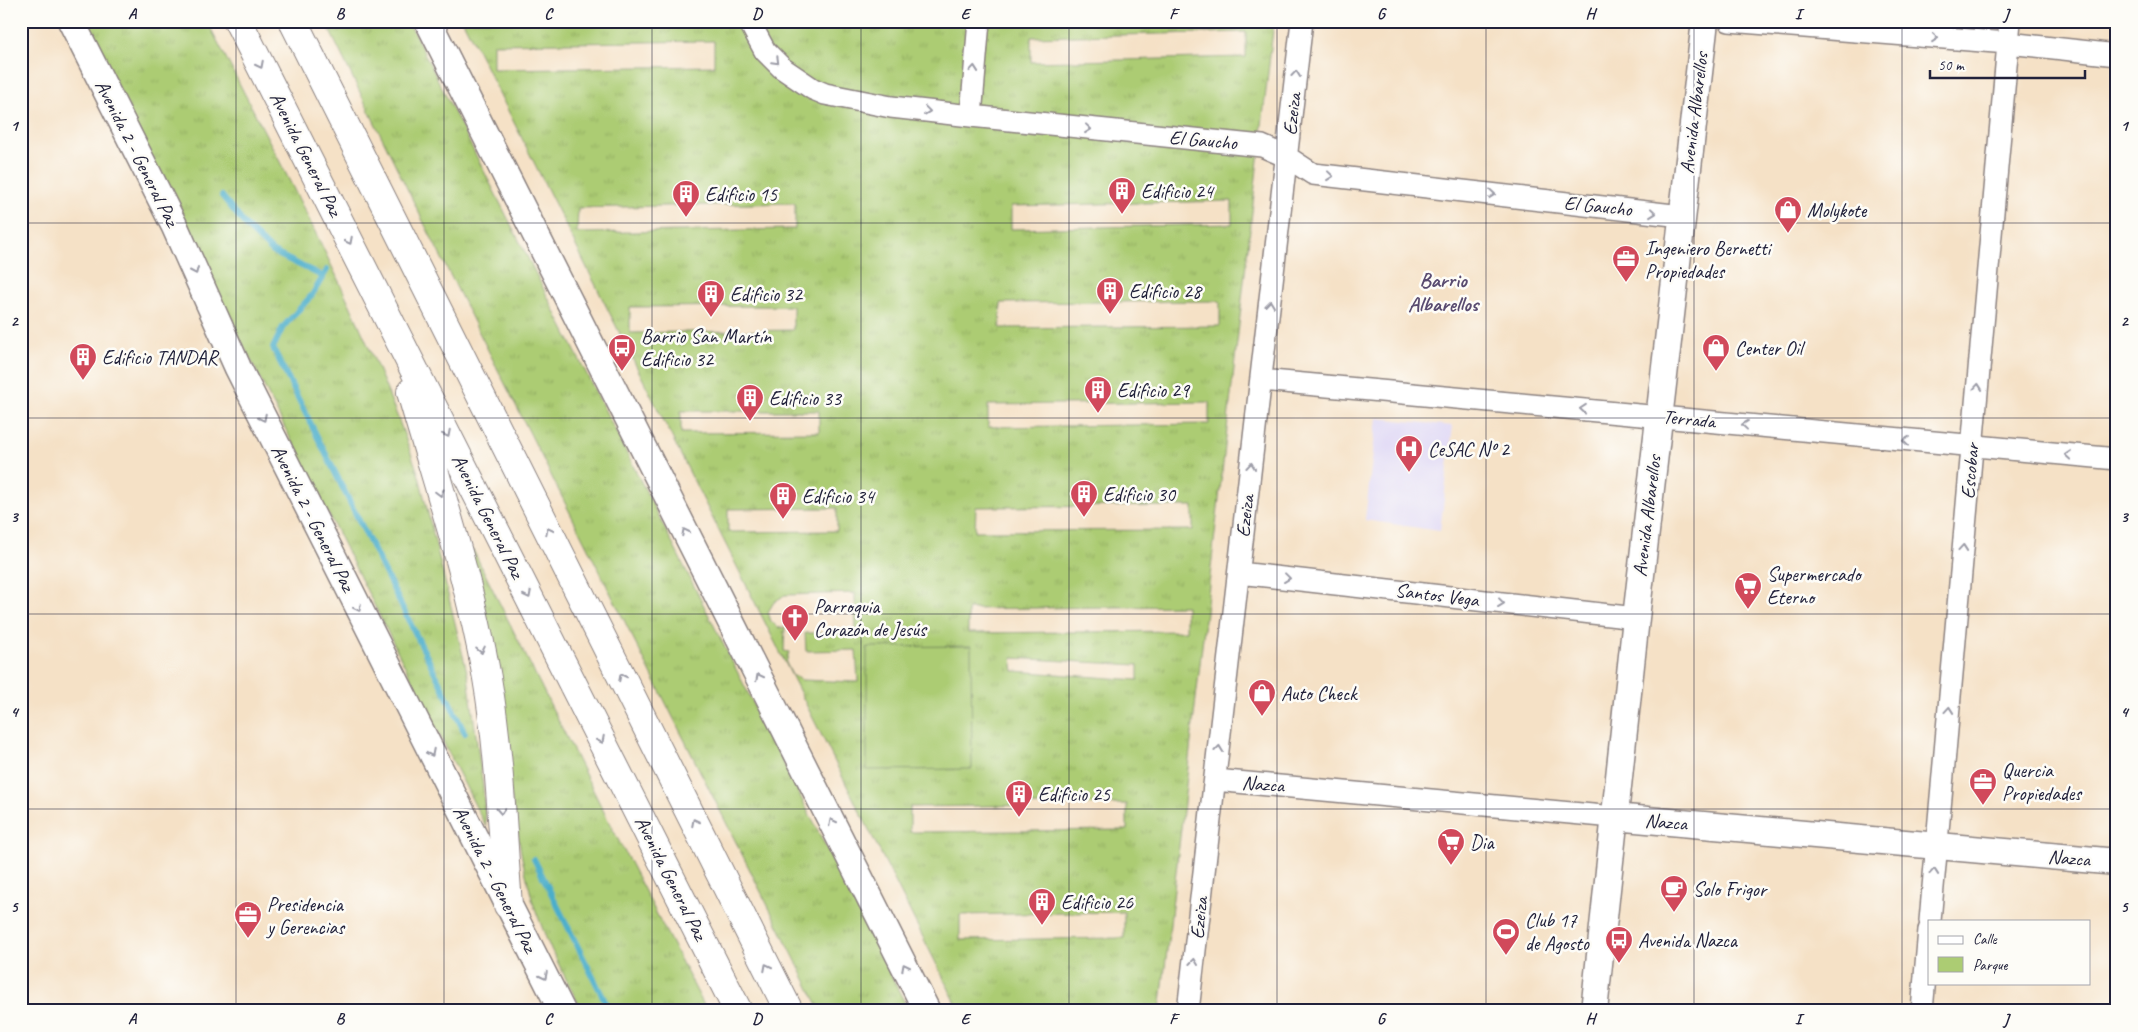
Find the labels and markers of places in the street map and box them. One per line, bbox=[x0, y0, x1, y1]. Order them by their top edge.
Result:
building icon: Edificio 24 bbox=[1107, 176, 1137, 215]
building icon: Edificio 15 bbox=[671, 179, 701, 218]
place label: Edificio 24 bbox=[1141, 179, 1215, 204]
place label: Edificio 15 bbox=[705, 182, 778, 207]
shop icon: Molykote bbox=[1773, 195, 1803, 234]
place label: Molykote bbox=[1807, 198, 1868, 223]
place label: Ingeniero Bernetti Propiedades bbox=[1645, 236, 1773, 284]
office icon: Ingeniero Bernetti Propiedades bbox=[1611, 244, 1641, 283]
building icon: Edificio 28 bbox=[1095, 276, 1125, 315]
building icon: Edificio 32 bbox=[696, 279, 726, 318]
place label: Edificio 28 bbox=[1129, 279, 1203, 304]
place label: Edificio 32 bbox=[730, 282, 804, 307]
place label: Barrio San Martín Edificio 32 bbox=[641, 324, 772, 372]
bus stop icon: Barrio San Martín Edificio 32 bbox=[607, 333, 637, 372]
shop icon: Center Oil bbox=[1701, 333, 1731, 372]
place label: Center Oil bbox=[1735, 336, 1806, 361]
building icon: Edificio TANDAR bbox=[68, 342, 98, 381]
place label: Edificio TANDAR bbox=[102, 345, 220, 370]
building icon: Edificio 29 bbox=[1083, 375, 1113, 414]
place label: Edificio 29 bbox=[1117, 378, 1191, 403]
building icon: Edificio 33 bbox=[735, 383, 765, 422]
place label: Edificio 33 bbox=[769, 386, 843, 411]
hospital icon: CeSAC Nº 2 bbox=[1394, 434, 1424, 473]
place label: CeSAC Nº 2 bbox=[1428, 437, 1511, 462]
building icon: Edificio 30 bbox=[1069, 479, 1099, 518]
building icon: Edificio 34 bbox=[768, 481, 798, 520]
place label: Edificio 30 bbox=[1103, 482, 1177, 507]
place label: Edificio 34 bbox=[802, 484, 876, 509]
place label: Supermercado Eterno bbox=[1767, 562, 1863, 610]
supermarket icon: Supermercado Eterno bbox=[1733, 571, 1763, 610]
place label: Parroquia Corazón de Jesús bbox=[814, 594, 928, 642]
church icon: Parroquia Corazón de Jesús bbox=[780, 603, 810, 642]
shop icon: Auto Check bbox=[1247, 678, 1277, 717]
place label: Auto Check bbox=[1281, 681, 1358, 706]
place label: Quercia Propiedades bbox=[2002, 758, 2083, 806]
office icon: Quercia Propiedades bbox=[1968, 767, 1998, 806]
building icon: Edificio 25 bbox=[1004, 779, 1034, 818]
place label: Edificio 25 bbox=[1038, 782, 1111, 807]
supermarket icon: Dia bbox=[1436, 827, 1466, 866]
place label: Dia bbox=[1470, 830, 1496, 855]
cafe icon: Solo Frigor bbox=[1659, 874, 1689, 913]
place label: Solo Frigor bbox=[1693, 877, 1768, 902]
building icon: Edificio 26 bbox=[1027, 887, 1057, 926]
place label: Edificio 26 bbox=[1061, 890, 1134, 915]
place label: Presidencia y Gerencias bbox=[266, 892, 346, 940]
office icon: Presidencia y Gerencias bbox=[233, 900, 263, 939]
place label: Club 17 de Agosto bbox=[1525, 908, 1590, 956]
sports icon: Club 17 de Agosto bbox=[1491, 917, 1521, 956]
bus stop icon: Avenida Nazca bbox=[1604, 925, 1634, 964]
place label: Avenida Nazca bbox=[1638, 928, 1739, 953]

